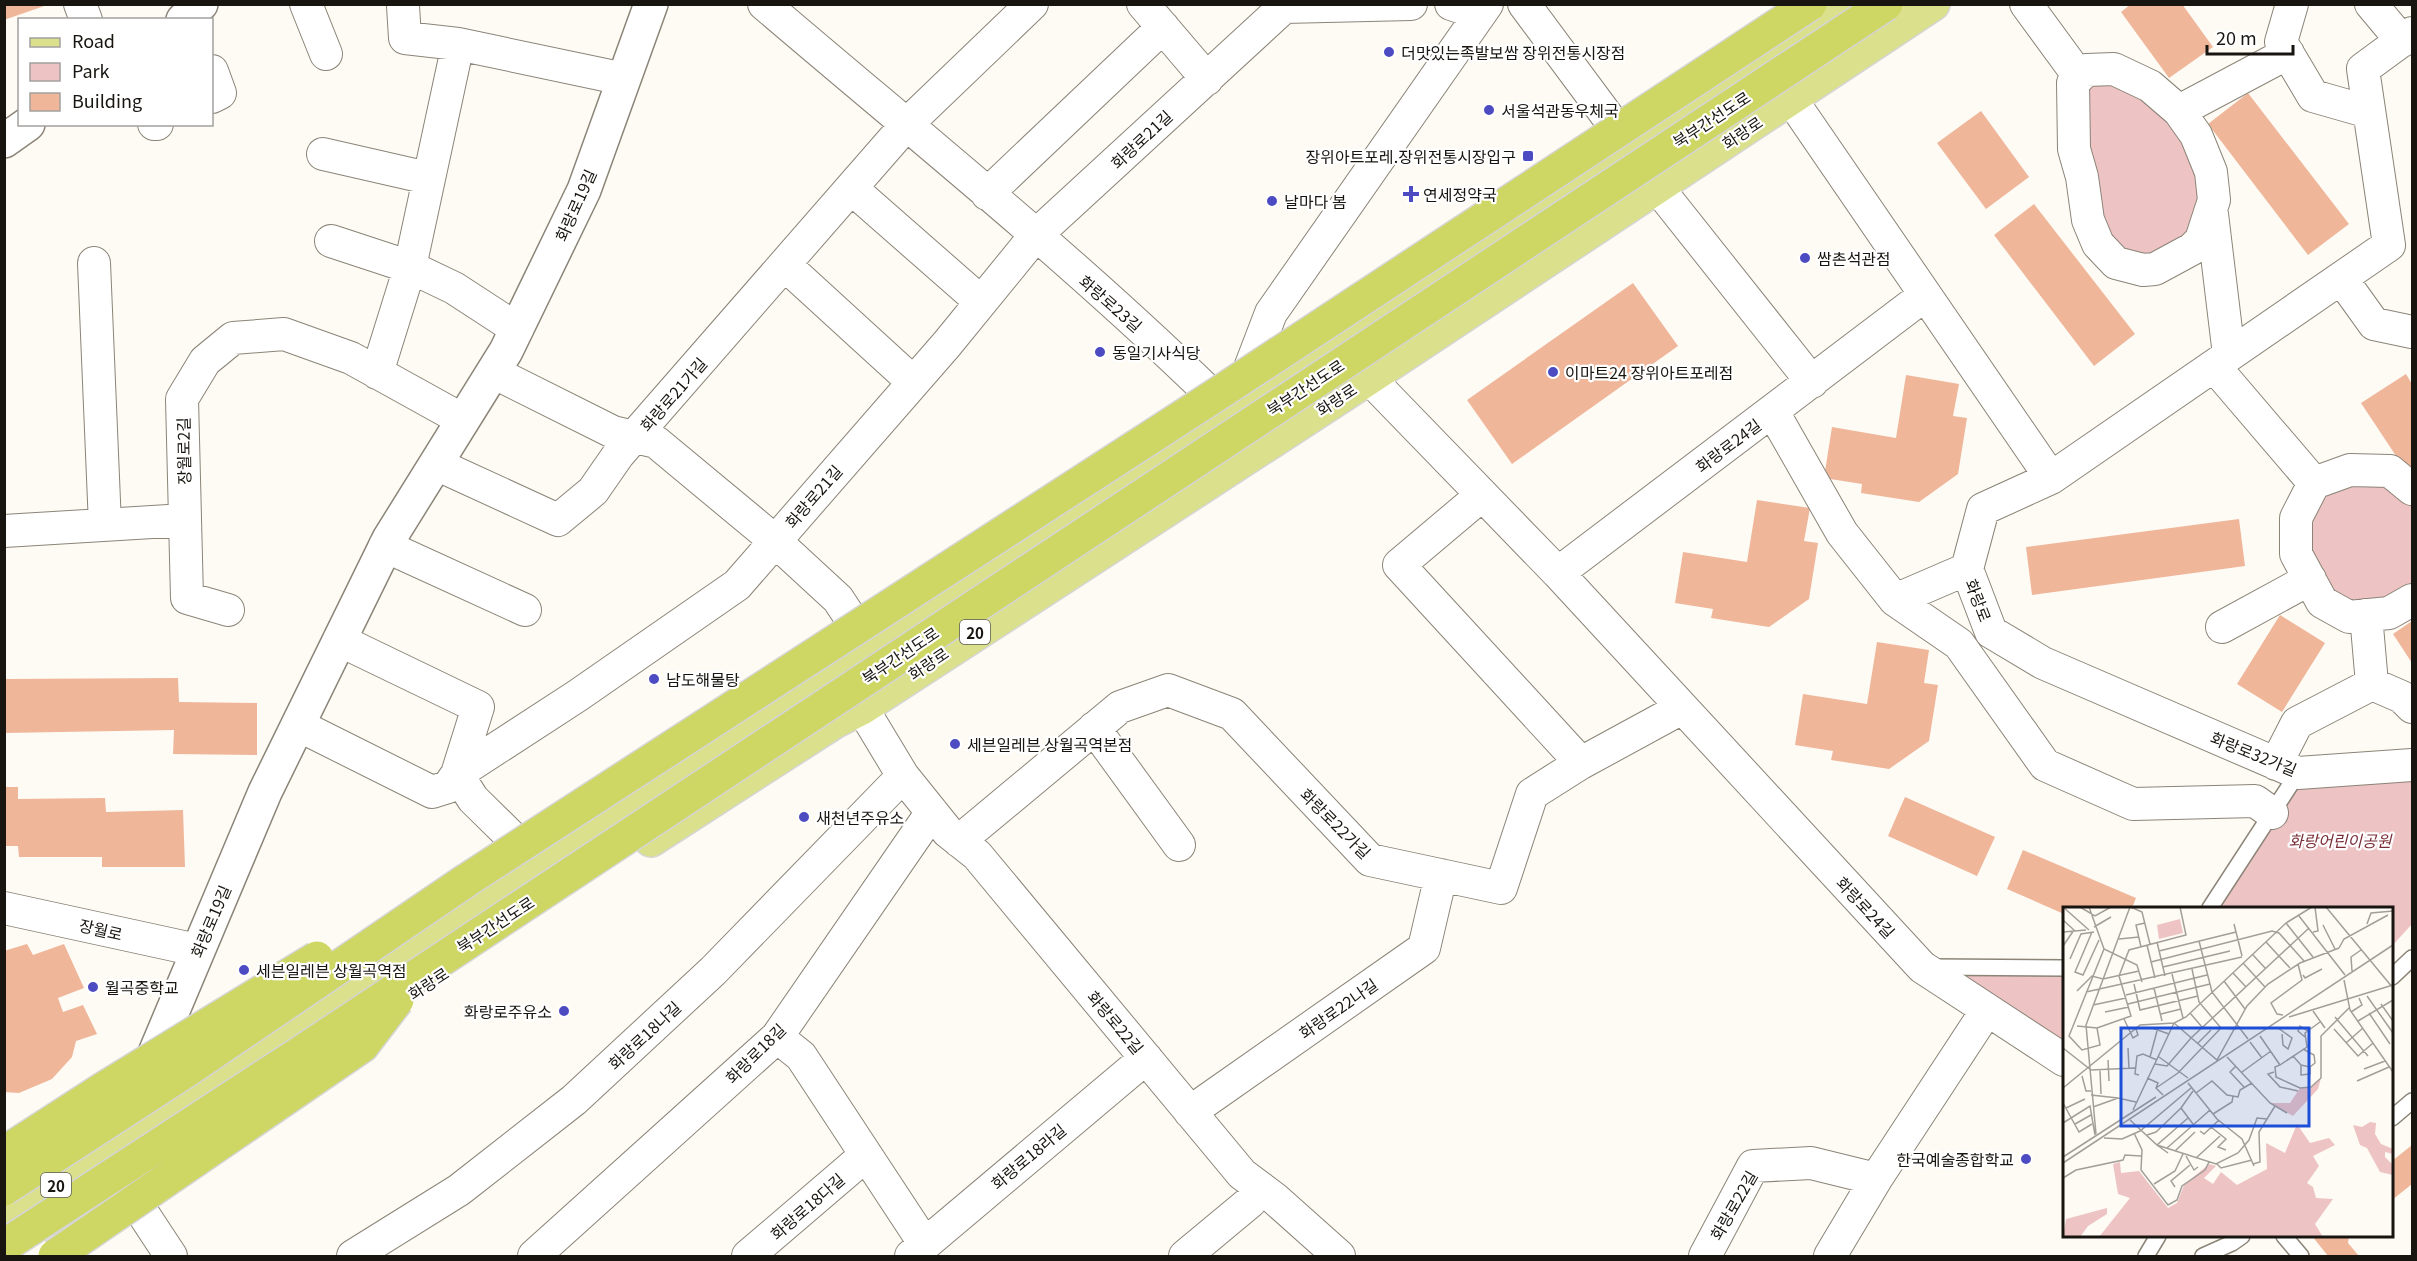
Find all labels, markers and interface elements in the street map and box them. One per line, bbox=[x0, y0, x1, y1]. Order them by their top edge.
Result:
legend bbox=[18, 18, 213, 126]
scale bar bbox=[2207, 18, 2292, 56]
text: 20 m bbox=[2216, 24, 2257, 50]
text: Road bbox=[72, 27, 115, 53]
place label: 더맛있는족발보쌈 장위전통시장점 bbox=[1401, 40, 1625, 64]
marker: 더맛있는족발보쌈 장위전통시장점 bbox=[1382, 45, 1396, 59]
text: Park bbox=[72, 57, 110, 83]
street label: 북부간선도로 bbox=[1667, 85, 1755, 153]
text: Building bbox=[72, 87, 142, 113]
place label: 서울석관동우체국 bbox=[1501, 98, 1619, 122]
marker: 서울석관동우체국 bbox=[1482, 103, 1496, 117]
street label: 화랑로21길 bbox=[1105, 104, 1177, 174]
street label: 화랑로 bbox=[1717, 110, 1767, 154]
place label: 장위아트포레.장위전통시장입구 bbox=[1305, 144, 1516, 168]
marker: 장위아트포레.장위전통시장입구 bbox=[1521, 149, 1535, 163]
street label: 화랑로19길 bbox=[548, 165, 602, 245]
place label: 연세정약국 bbox=[1423, 182, 1497, 206]
marker: 연세정약국 bbox=[1404, 187, 1418, 201]
place label: 날마다 봄 bbox=[1284, 189, 1347, 213]
marker: 날마다 봄 bbox=[1265, 194, 1279, 208]
place label: 쌈촌석관점 bbox=[1817, 246, 1891, 270]
marker: 쌈촌석관점 bbox=[1798, 251, 1812, 265]
street label: 화랑로23길 bbox=[1074, 269, 1148, 337]
place label: 동일기사식당 bbox=[1112, 340, 1201, 364]
marker: 동일기사식당 bbox=[1093, 345, 1107, 359]
street label: 화랑로21가길 bbox=[634, 352, 712, 436]
street label: 북부간선도로 bbox=[1261, 353, 1349, 421]
place label: 이마트24 장위아트포레점 bbox=[1565, 360, 1734, 384]
marker: 이마트24 장위아트포레점 bbox=[1546, 365, 1560, 379]
street label: 화랑로 bbox=[1311, 377, 1361, 421]
street label: 화랑로24길 bbox=[1690, 412, 1766, 478]
street label: 장월로2길 bbox=[170, 417, 196, 485]
street label: 화랑로21길 bbox=[779, 459, 847, 533]
street label: 화랑로 bbox=[1960, 575, 1998, 625]
street label: 북부간선도로 bbox=[857, 620, 944, 690]
road number: 20 bbox=[960, 620, 990, 644]
street label: 화랑로 bbox=[903, 641, 953, 685]
place label: 남도해물탕 bbox=[666, 667, 740, 691]
marker: 남도해물탕 bbox=[647, 672, 661, 686]
street label: 화랑로32가길 bbox=[2207, 725, 2301, 781]
place label: 세븐일레븐 상월곡역본점 bbox=[967, 732, 1133, 756]
marker: 세븐일레븐 상월곡역본점 bbox=[948, 737, 962, 751]
street label: 화랑로22가길 bbox=[1295, 782, 1377, 864]
place label: 새천년주유소 bbox=[816, 805, 904, 829]
marker: 새천년주유소 bbox=[797, 810, 811, 824]
park label: 화랑어린이공원 bbox=[2288, 828, 2393, 852]
street label: 화랑로24길 bbox=[1831, 871, 1901, 943]
street label: 화랑로19길 bbox=[184, 881, 236, 961]
street label: 북부간선도로 bbox=[451, 890, 539, 958]
inset map bbox=[2063, 907, 2393, 1237]
street label: 장월로 bbox=[77, 912, 125, 946]
place label: 세븐일레븐 상월곡역점 bbox=[256, 958, 407, 982]
street label: 화랑로 bbox=[403, 961, 453, 1005]
marker: 세븐일레븐 상월곡역점 bbox=[237, 963, 251, 977]
street label: 화랑로22나길 bbox=[1294, 972, 1382, 1044]
place label: 월곡중학교 bbox=[105, 975, 179, 999]
marker: 월곡중학교 bbox=[86, 980, 100, 994]
street label: 화랑로22길 bbox=[1082, 985, 1150, 1059]
street label: 화랑로18나길 bbox=[602, 995, 686, 1075]
place label: 화랑로주유소 bbox=[464, 999, 552, 1023]
marker: 화랑로주유소 bbox=[557, 1004, 571, 1018]
street label: 화랑로18길 bbox=[719, 1017, 791, 1089]
street label: 화랑로18라길 bbox=[985, 1117, 1071, 1195]
place label: 한국예술종합학교 bbox=[1896, 1147, 2014, 1171]
marker: 한국예술종합학교 bbox=[2019, 1152, 2033, 1166]
street label: 화랑로22길 bbox=[1703, 1166, 1763, 1244]
street label: 화랑로18다길 bbox=[765, 1167, 849, 1245]
road number: 20 bbox=[41, 1173, 71, 1197]

